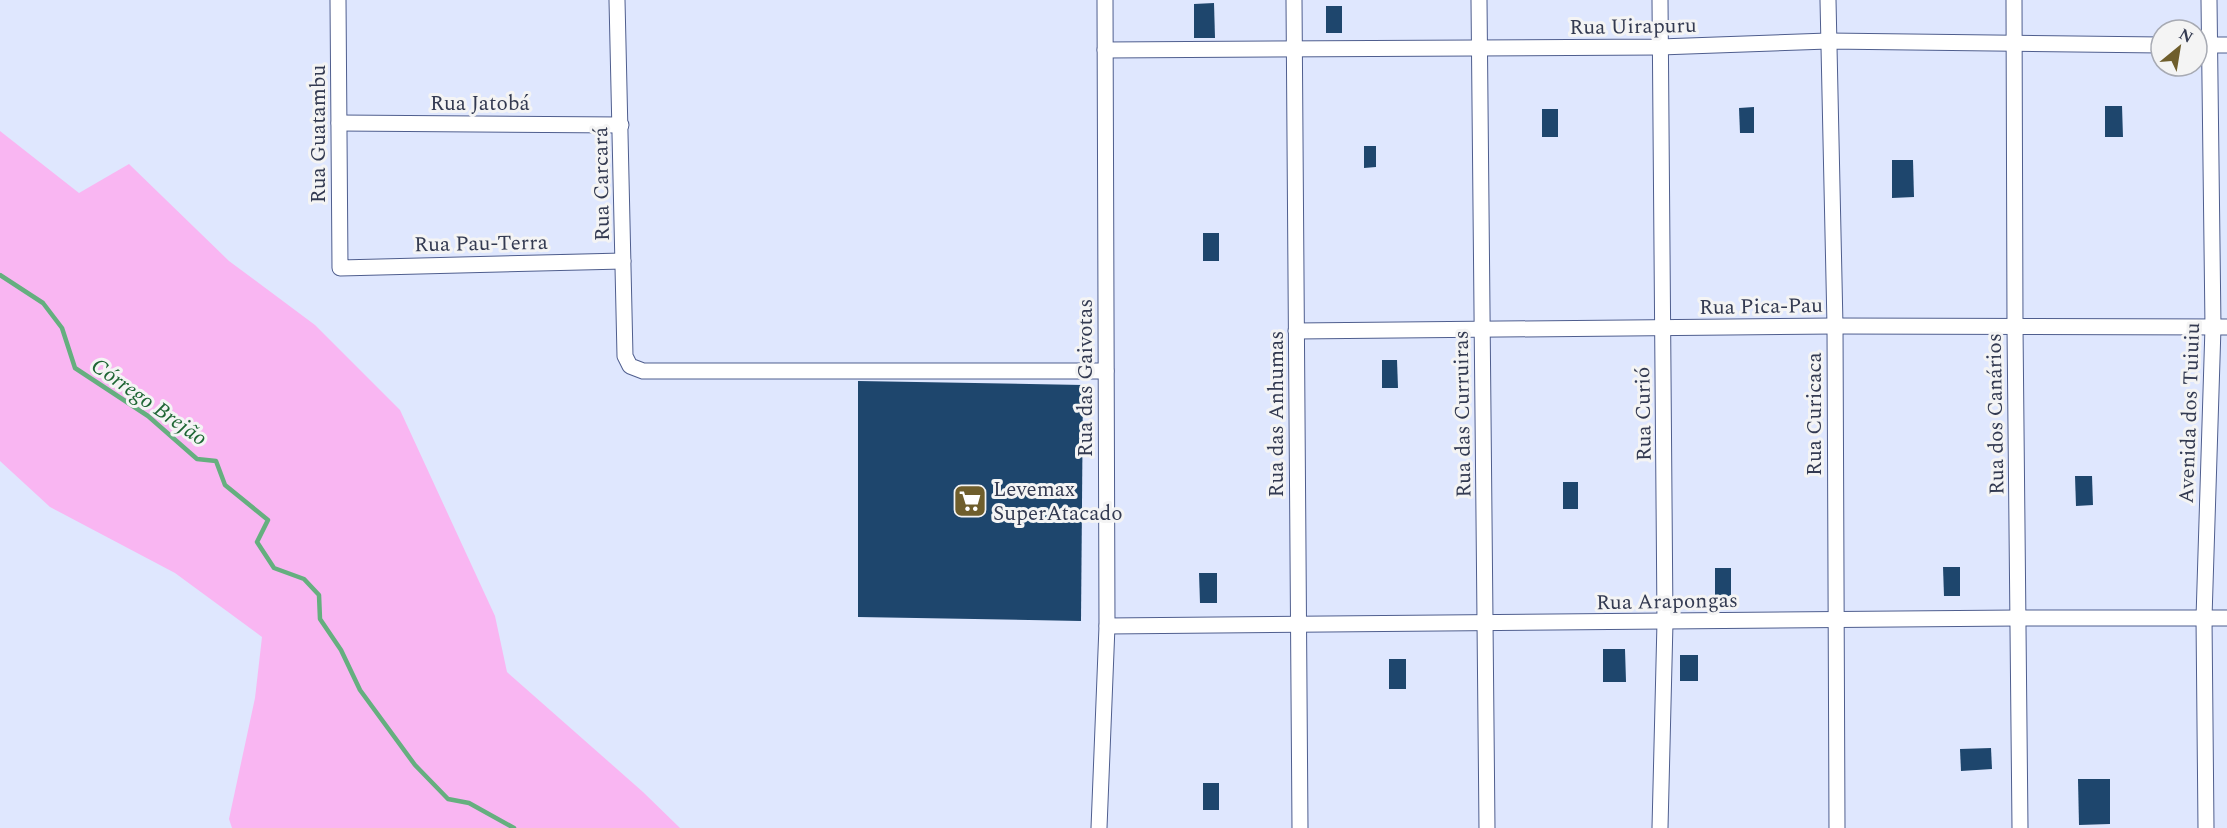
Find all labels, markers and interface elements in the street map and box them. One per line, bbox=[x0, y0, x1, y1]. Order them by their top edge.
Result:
street label: Rua Uirapuru bbox=[1569, 10, 1697, 44]
north arrow bbox=[2149, 18, 2209, 78]
text: N bbox=[2174, 22, 2198, 50]
street label: Rua Guatambu bbox=[303, 65, 335, 203]
street label: Rua Jatobá bbox=[430, 88, 531, 120]
street label: Rua Carcará bbox=[585, 126, 619, 241]
street label: Rua Pau-Terra bbox=[414, 227, 549, 261]
street label: Rua Pica-Pau bbox=[1699, 290, 1823, 324]
street label: Rua das Gaivotas bbox=[1070, 299, 1102, 457]
street label: Avenida dos Tuiuiu bbox=[2171, 322, 2209, 504]
street label: Rua das Curruiras bbox=[1446, 330, 1480, 498]
street label: Rua das Anhumas bbox=[1261, 331, 1293, 497]
street label: Rua dos Canários bbox=[1979, 333, 2013, 495]
water label: Córrego Brejão bbox=[84, 350, 214, 455]
street label: Rua Curicaca bbox=[1799, 351, 1831, 476]
street label: Rua Curió bbox=[1627, 366, 1661, 461]
place label: Levemax SuperAtacado bbox=[993, 474, 1123, 530]
supermarket icon: Levemax SuperAtacado bbox=[952, 483, 988, 519]
street label: Rua Arapongas bbox=[1596, 585, 1738, 619]

